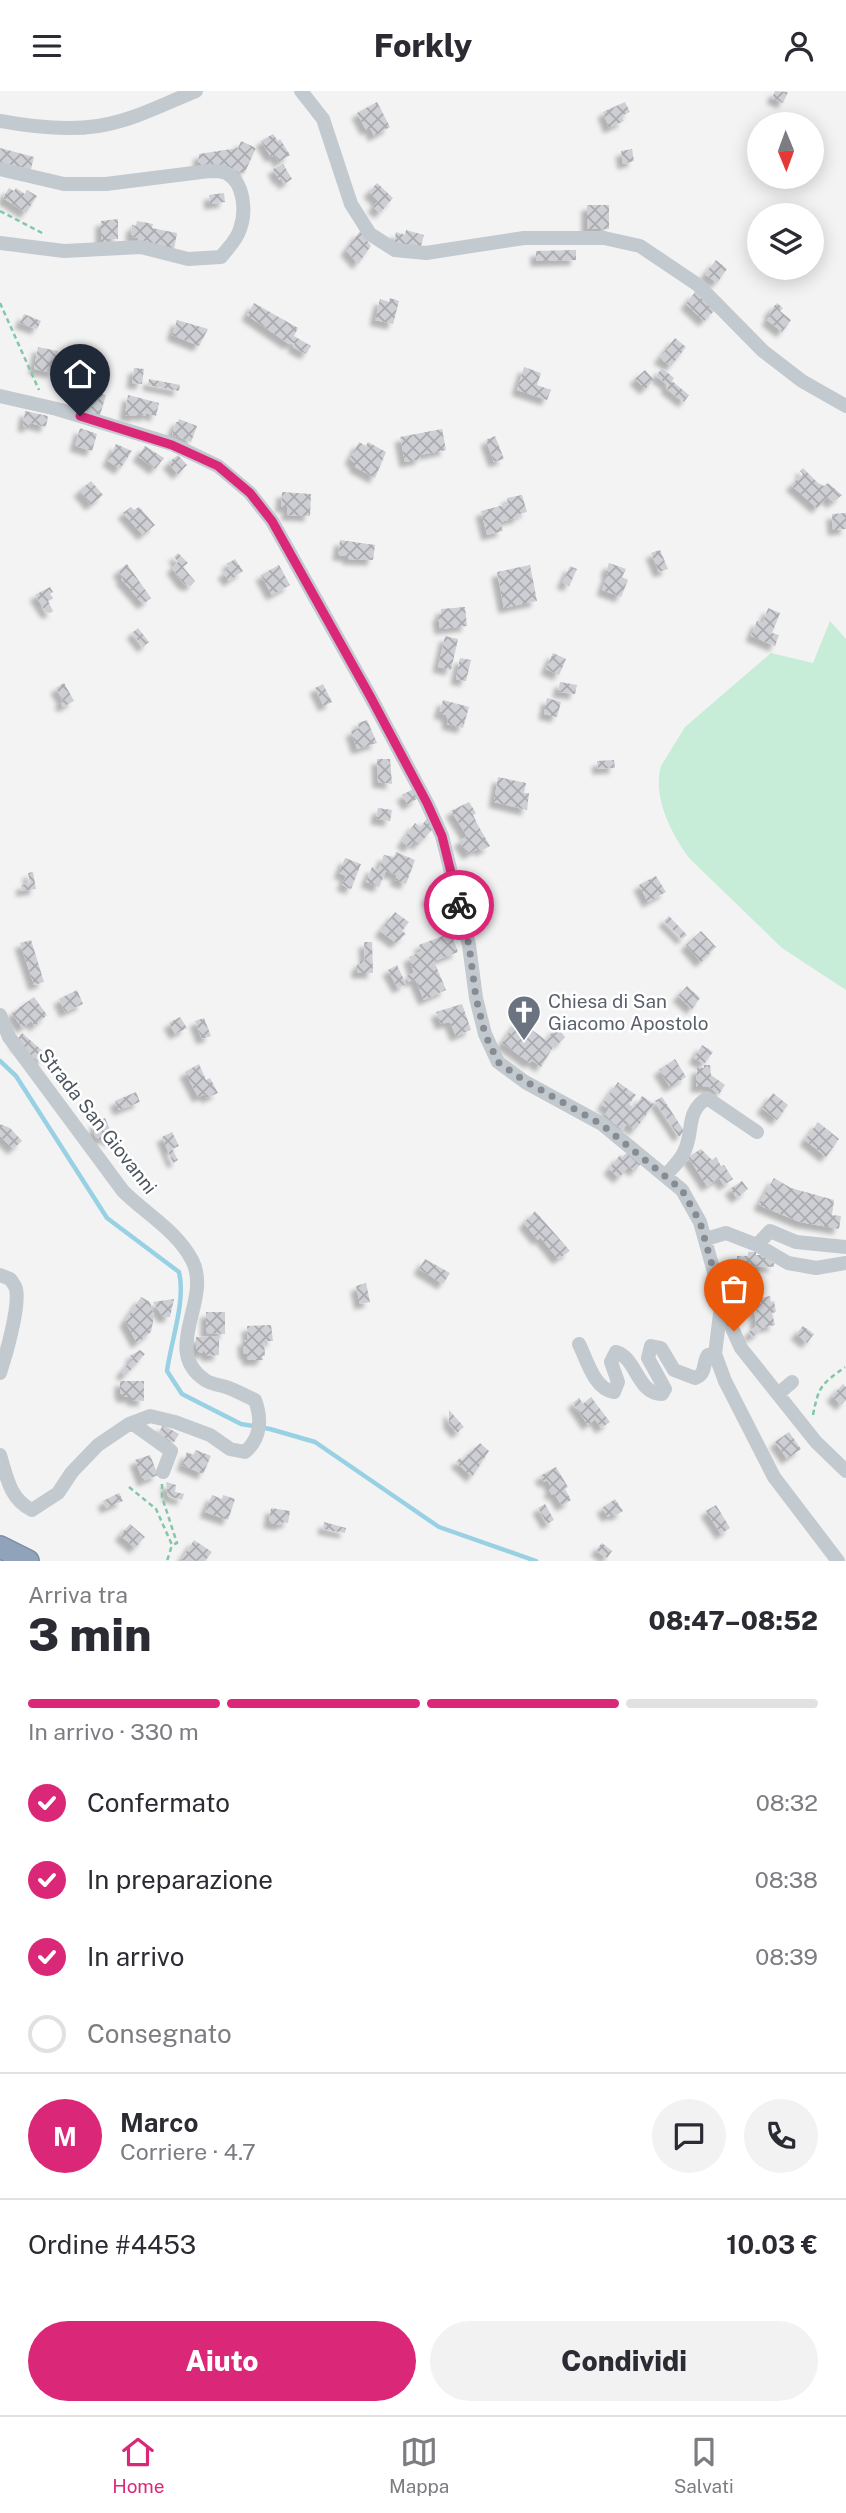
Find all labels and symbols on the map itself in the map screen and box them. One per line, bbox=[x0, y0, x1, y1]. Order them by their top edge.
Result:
north arrow bbox=[747, 112, 824, 189]
pin bbox=[50, 344, 110, 416]
courier bbox=[424, 870, 494, 940]
place label: Chiesa di San Giacomo Apostolo bbox=[548, 990, 709, 1034]
church icon: Chiesa di San Giacomo Apostolo bbox=[505, 993, 543, 1042]
street label: Strada San Giovanni bbox=[34, 1044, 162, 1198]
pin bbox=[704, 1259, 764, 1331]

